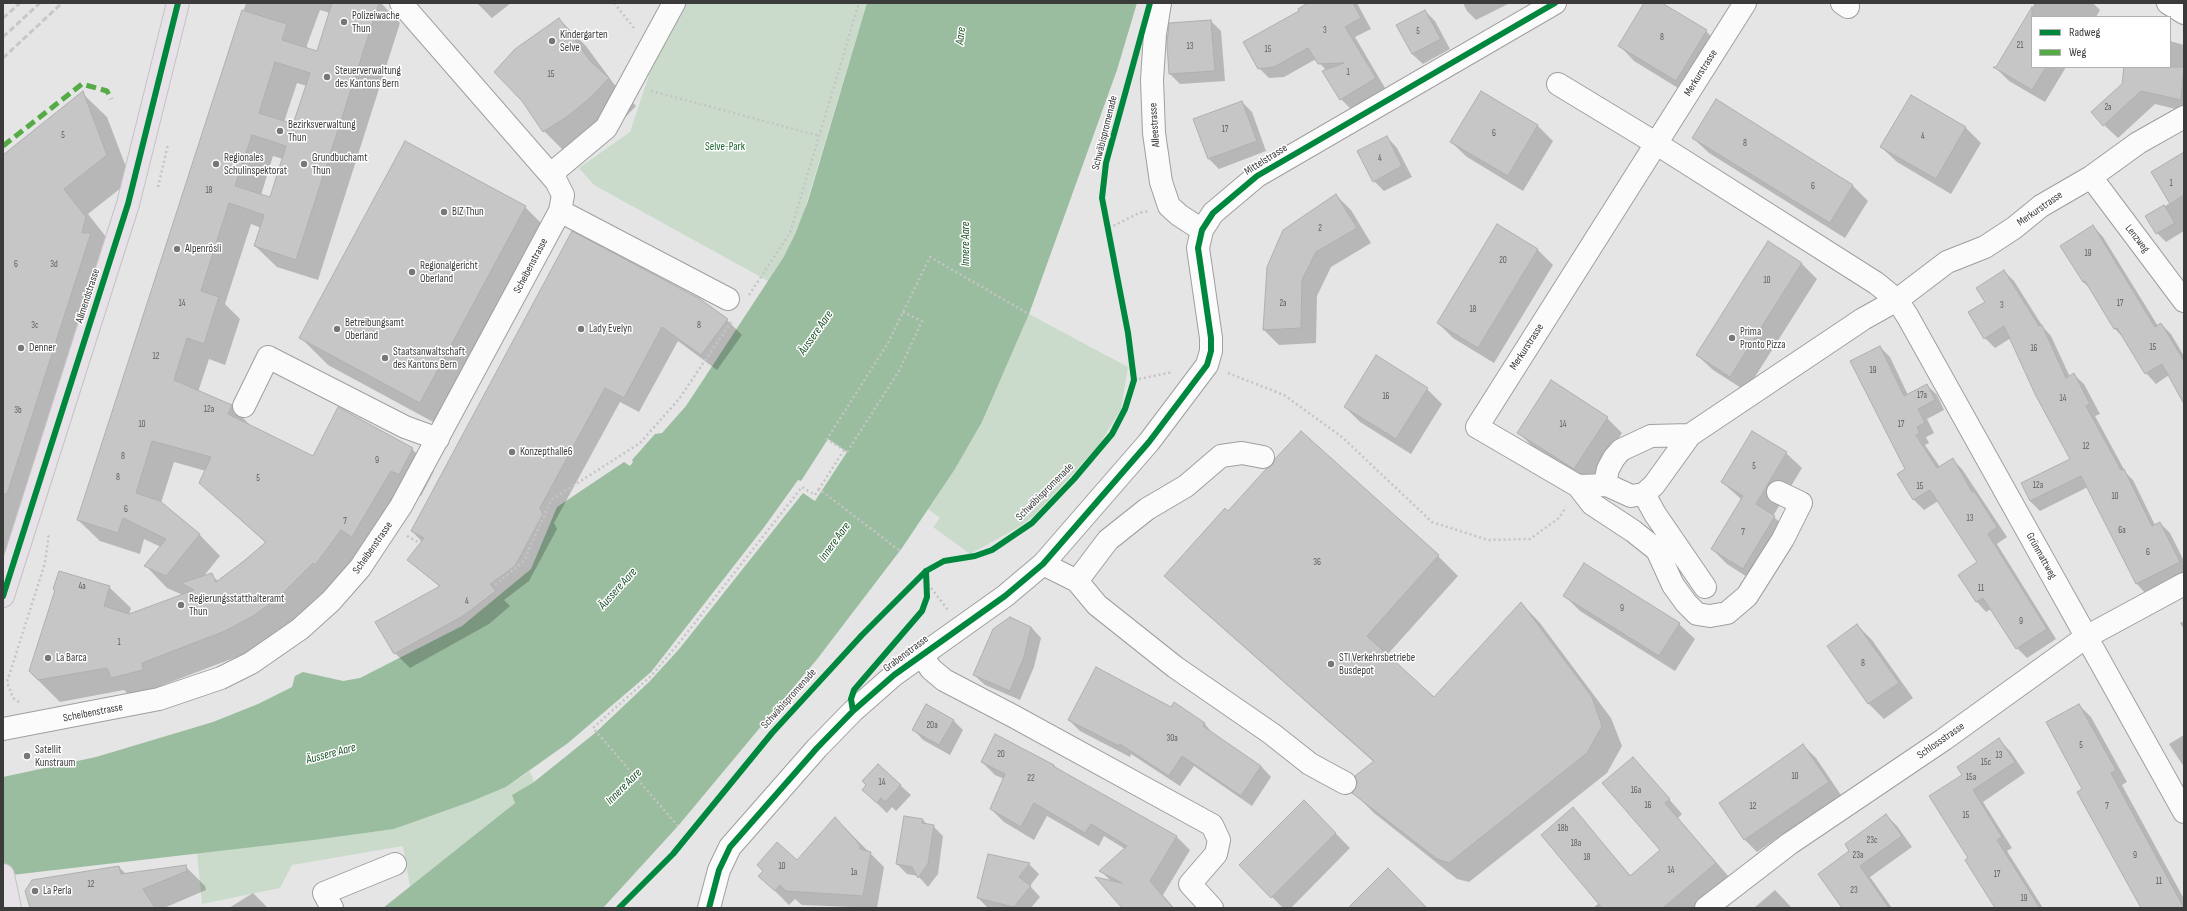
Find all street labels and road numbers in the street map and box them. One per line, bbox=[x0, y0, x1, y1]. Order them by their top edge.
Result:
street label: Merkurstrasse bbox=[1681, 47, 1721, 99]
street label: Schwäbispromenade bbox=[1089, 94, 1121, 172]
street label: Alleestrasse bbox=[1147, 102, 1163, 148]
street label: Mittelstrasse bbox=[1242, 142, 1290, 178]
street label: Merkurstrasse bbox=[2015, 189, 2065, 229]
street label: Lenzweg bbox=[2122, 222, 2152, 256]
street label: Scheibenstrasse bbox=[511, 236, 551, 296]
street label: Allmendstrasse bbox=[73, 267, 103, 325]
street label: Merkurstrasse bbox=[1507, 321, 1547, 373]
street label: Schwäbispromenade bbox=[1013, 460, 1077, 524]
street label: Scheibenstrasse bbox=[350, 519, 396, 577]
street label: Grünmattweg bbox=[2023, 531, 2059, 581]
street label: Grabenstrasse bbox=[881, 633, 931, 675]
street label: Schwäbispromenade bbox=[759, 666, 819, 732]
street label: Scheibenstrasse bbox=[62, 701, 124, 725]
street label: Schlossstrasse bbox=[1915, 720, 1967, 762]

